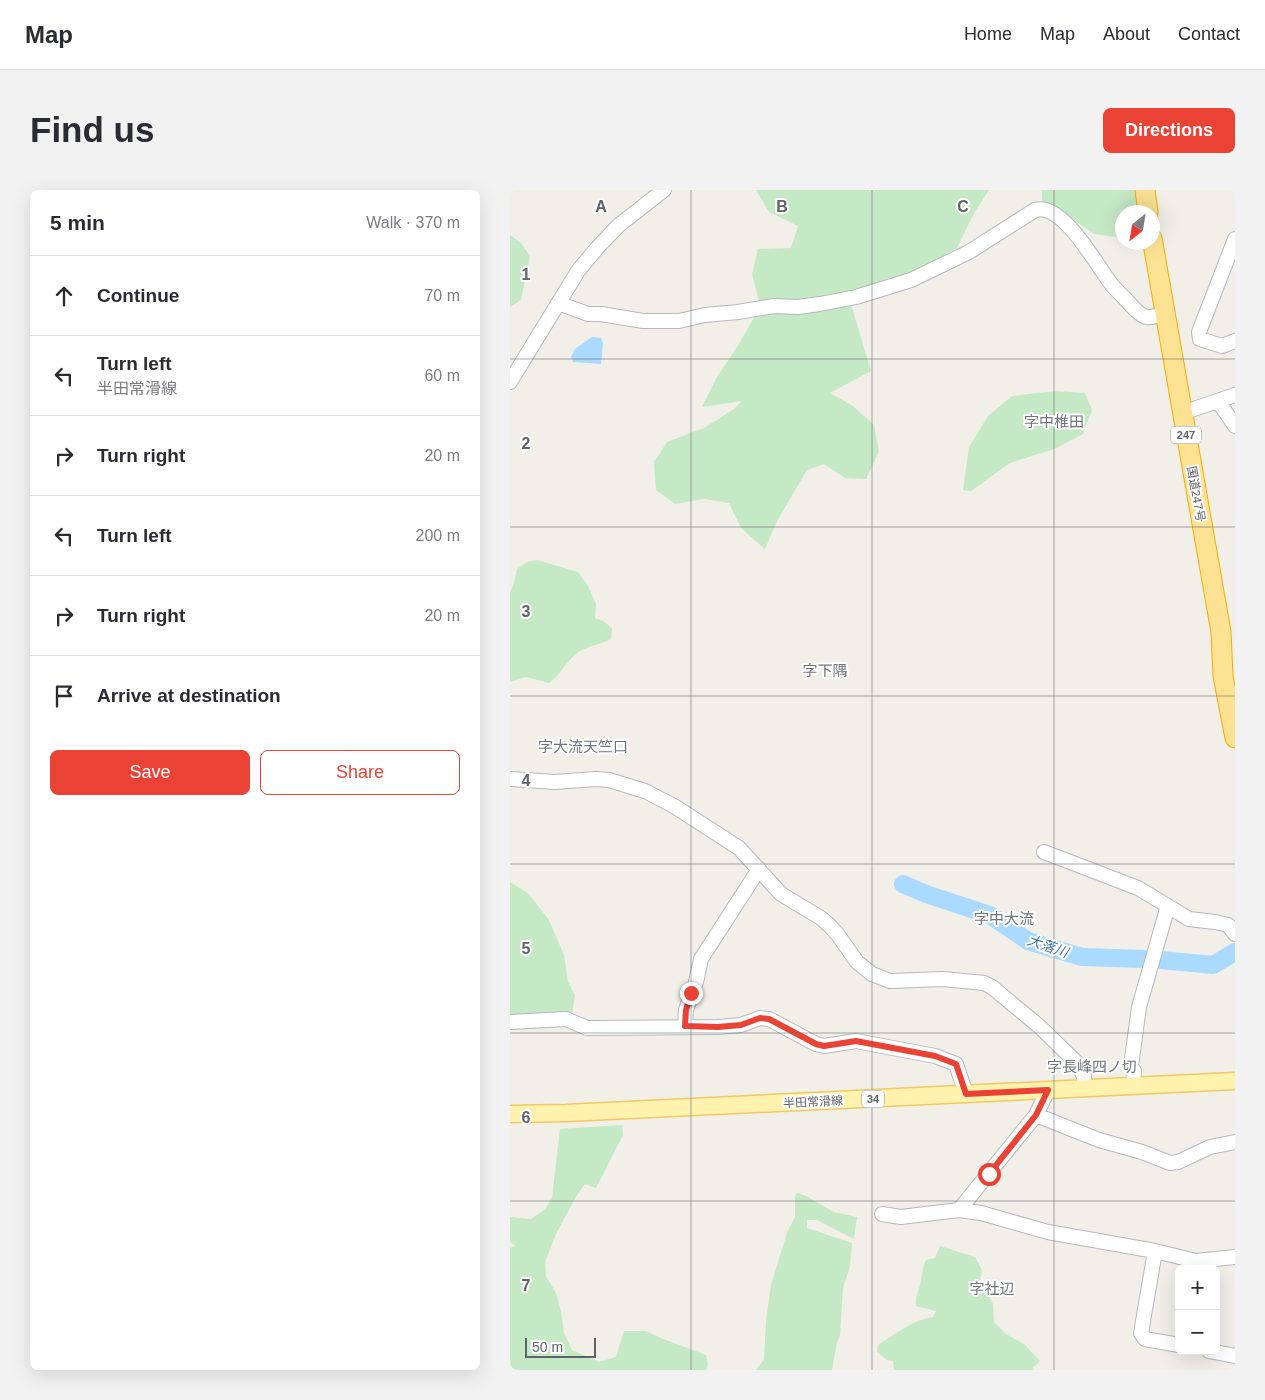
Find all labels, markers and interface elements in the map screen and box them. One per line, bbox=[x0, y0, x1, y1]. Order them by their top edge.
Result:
text: Map bbox=[25, 21, 73, 48]
text: Home bbox=[964, 24, 1012, 44]
text: Map bbox=[1040, 24, 1075, 44]
text: About bbox=[1103, 24, 1150, 44]
text: Contact bbox=[1178, 24, 1240, 44]
button: Directions bbox=[1103, 108, 1235, 153]
text: Find us bbox=[30, 110, 154, 149]
text: A bbox=[595, 198, 607, 215]
text: B bbox=[776, 198, 788, 215]
text: C bbox=[957, 198, 969, 215]
north arrow bbox=[1115, 205, 1160, 250]
text: 5 min bbox=[50, 211, 105, 234]
text: Walk · 370 m bbox=[366, 214, 460, 231]
text: 1 bbox=[522, 266, 531, 283]
icon: ahead bbox=[50, 282, 78, 310]
text: Continue bbox=[97, 285, 179, 306]
text: 70 m bbox=[424, 287, 460, 304]
text: Turn left bbox=[97, 353, 172, 374]
icon: left bbox=[50, 362, 78, 390]
text: 60 m bbox=[424, 367, 460, 384]
text: 半田常滑線 bbox=[97, 380, 177, 397]
district label: 字中椎田 bbox=[1024, 413, 1084, 430]
road number: 247 bbox=[1171, 426, 1201, 444]
text: 2 bbox=[522, 435, 531, 452]
icon: right bbox=[50, 442, 78, 470]
text: Turn right bbox=[97, 445, 185, 466]
text: 20 m bbox=[424, 447, 460, 464]
street label: 国道247号 bbox=[1184, 465, 1208, 523]
icon: left bbox=[50, 522, 78, 550]
text: Turn left bbox=[97, 525, 172, 546]
text: 200 m bbox=[416, 527, 460, 544]
icon: right bbox=[50, 602, 78, 630]
text: 3 bbox=[522, 603, 531, 620]
text: Turn right bbox=[97, 605, 185, 626]
text: 20 m bbox=[424, 607, 460, 624]
district label: 字下隅 bbox=[802, 662, 848, 679]
icon: arrive bbox=[50, 682, 78, 710]
text: Arrive at destination bbox=[97, 685, 281, 706]
district label: 字大流天竺口 bbox=[538, 738, 628, 755]
button: Save bbox=[50, 750, 250, 795]
button: Share bbox=[260, 750, 460, 795]
text: 4 bbox=[522, 772, 531, 789]
district label: 字中大流 bbox=[974, 910, 1034, 927]
water label: 大落川 bbox=[1026, 932, 1072, 961]
text: 5 bbox=[522, 940, 531, 957]
route end bbox=[680, 982, 703, 1005]
district label: 字長峰四ノ切 bbox=[1047, 1058, 1137, 1075]
road number: 34 bbox=[862, 1091, 884, 1108]
street label: 半田常滑線 bbox=[783, 1093, 843, 1111]
text: 6 bbox=[522, 1109, 531, 1126]
route start bbox=[978, 1163, 1001, 1186]
map controls bbox=[1175, 1265, 1220, 1355]
button: + bbox=[1175, 1265, 1220, 1310]
text: 7 bbox=[522, 1277, 531, 1294]
district label: 字社辺 bbox=[969, 1280, 1015, 1297]
button: − bbox=[1175, 1310, 1220, 1355]
scale bar bbox=[525, 1335, 596, 1358]
text: 50 m bbox=[532, 1339, 563, 1355]

